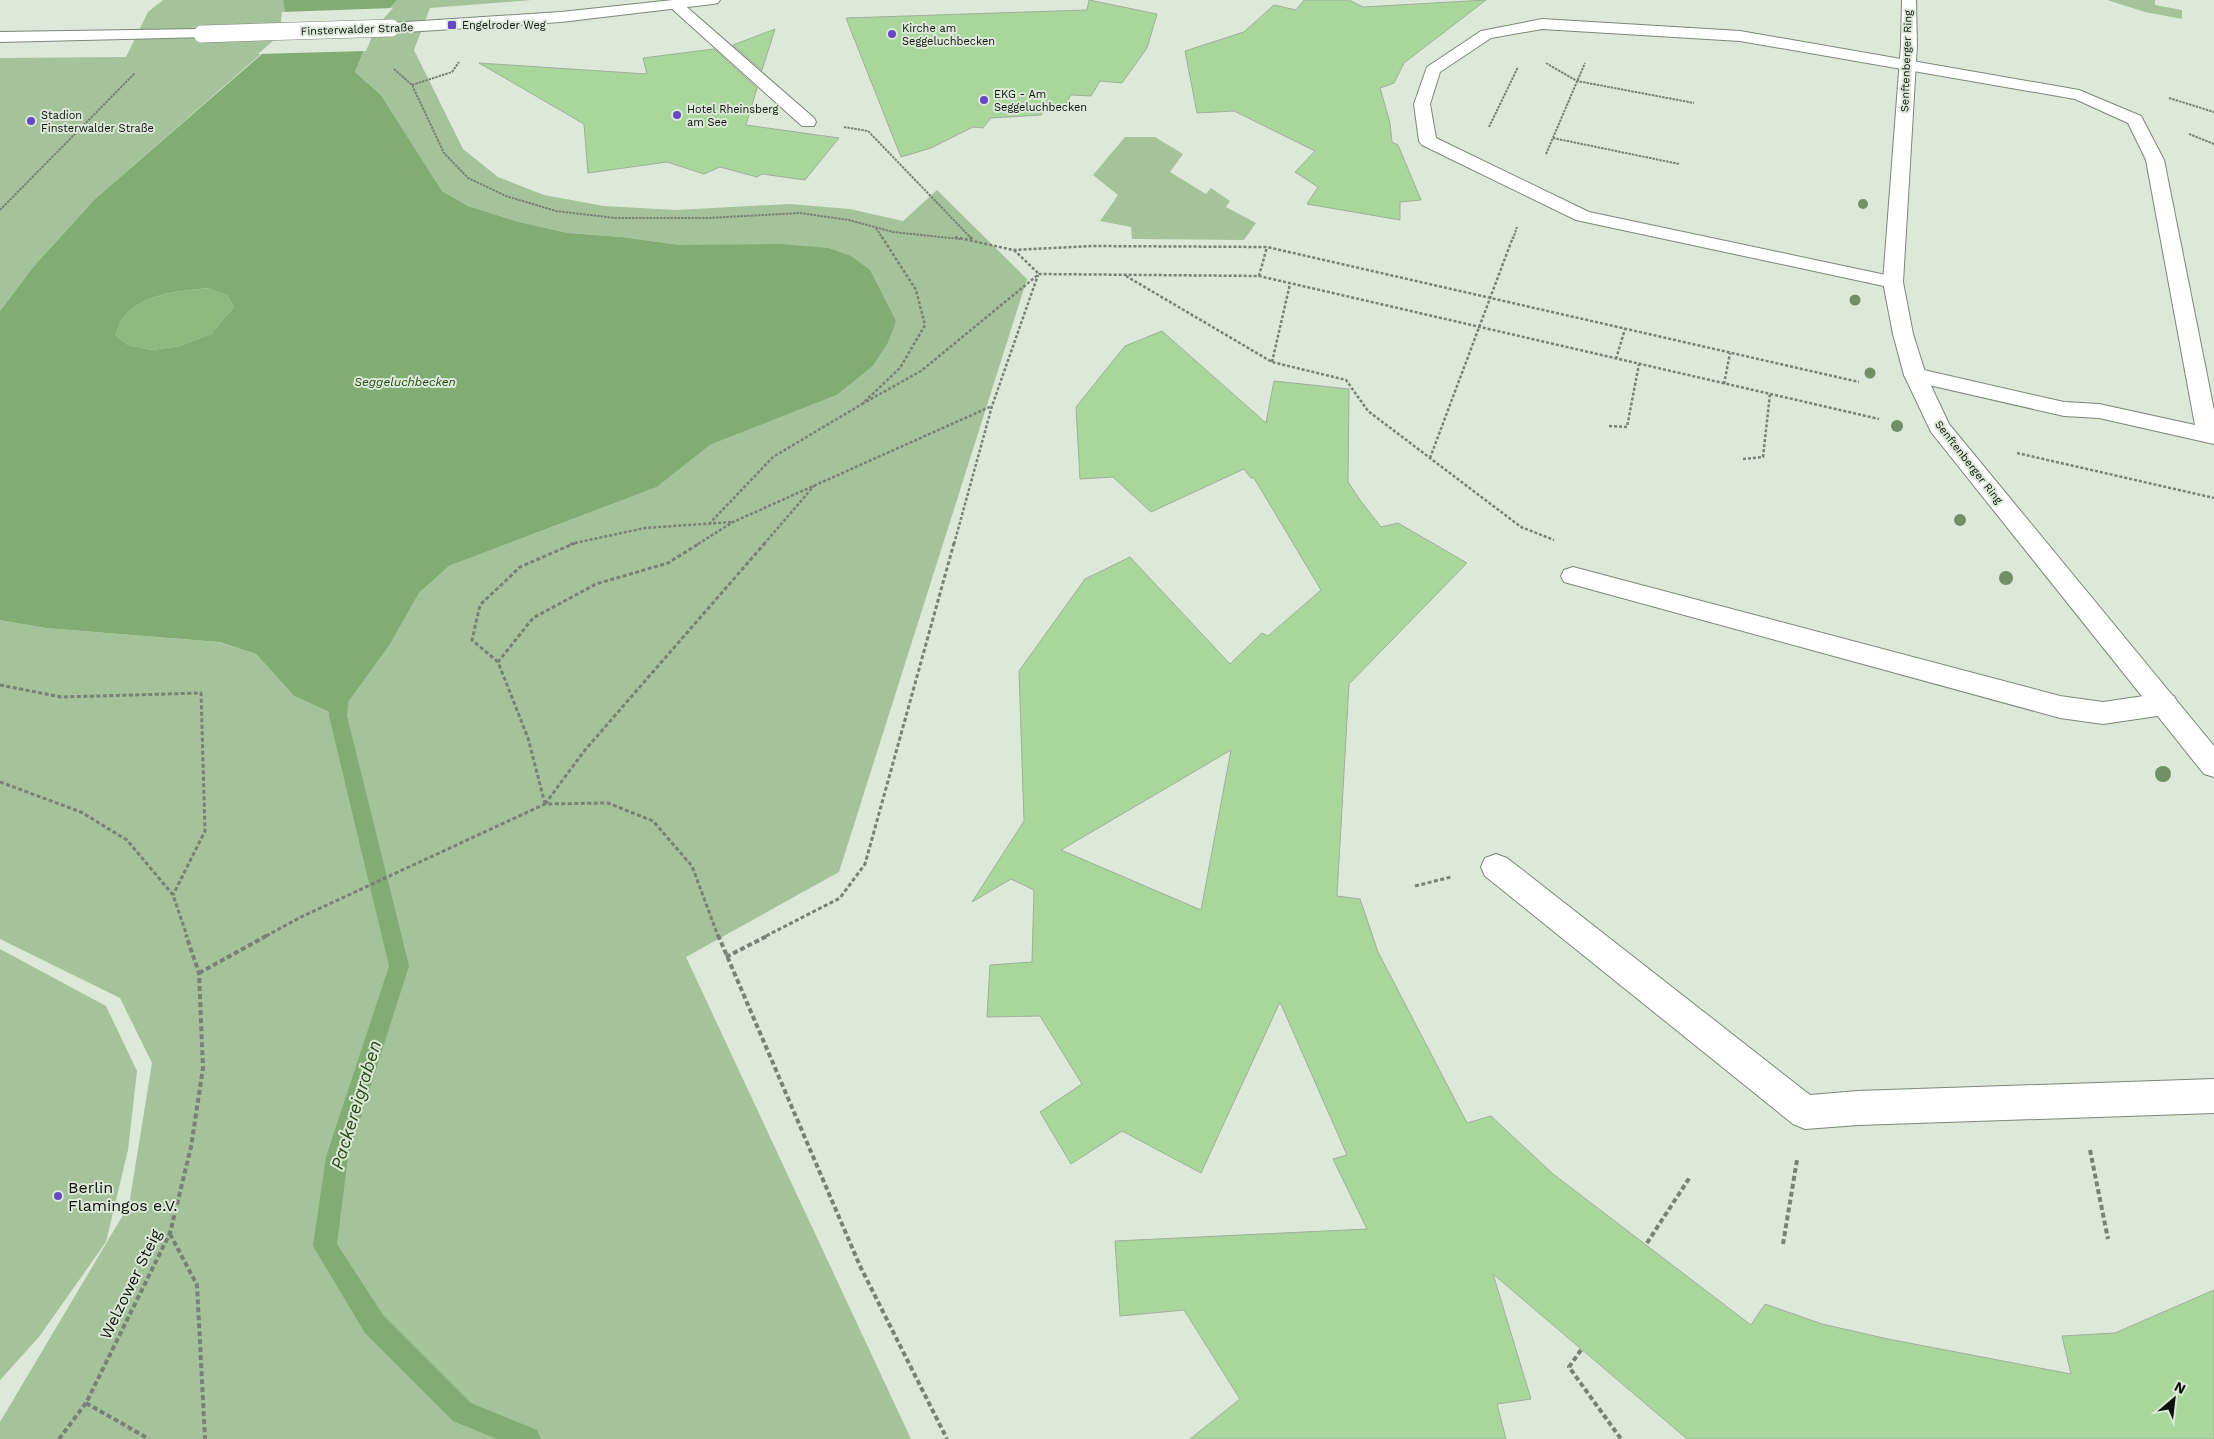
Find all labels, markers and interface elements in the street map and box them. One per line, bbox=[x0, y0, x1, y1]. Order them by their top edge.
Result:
street label: Senftenberger Ring bbox=[1898, 10, 1915, 112]
marker: Engelroder Weg bbox=[446, 19, 458, 31]
place label: Engelroder Weg bbox=[462, 19, 546, 32]
street label: Finsterwalder Straße bbox=[300, 21, 414, 38]
place label: Kirche am Seggeluchbecken bbox=[902, 22, 995, 48]
marker: Kirche am Seggeluchbecken bbox=[886, 28, 898, 40]
place label: EKG - Am Seggeluchbecken bbox=[994, 88, 1087, 114]
marker: EKG - Am Seggeluchbecken bbox=[978, 94, 990, 106]
place label: Hotel Rheinsberg am See bbox=[687, 103, 779, 129]
place label: Stadion Finsterwalder Straße bbox=[41, 109, 154, 135]
marker: Hotel Rheinsberg am See bbox=[671, 109, 683, 121]
marker: Stadion Finsterwalder Straße bbox=[25, 115, 37, 127]
water label: Seggeluchbecken bbox=[354, 375, 456, 389]
street label: Senftenberger Ring bbox=[1932, 418, 2005, 507]
water label: Packereigraben bbox=[326, 1038, 385, 1172]
place label: Berlin Flamingos e.V. bbox=[68, 1178, 178, 1215]
marker: Berlin Flamingos e.V. bbox=[52, 1190, 64, 1202]
street label: Welzower Steig bbox=[96, 1226, 165, 1342]
north arrow bbox=[2149, 1374, 2199, 1424]
text: N bbox=[2172, 1378, 2188, 1397]

